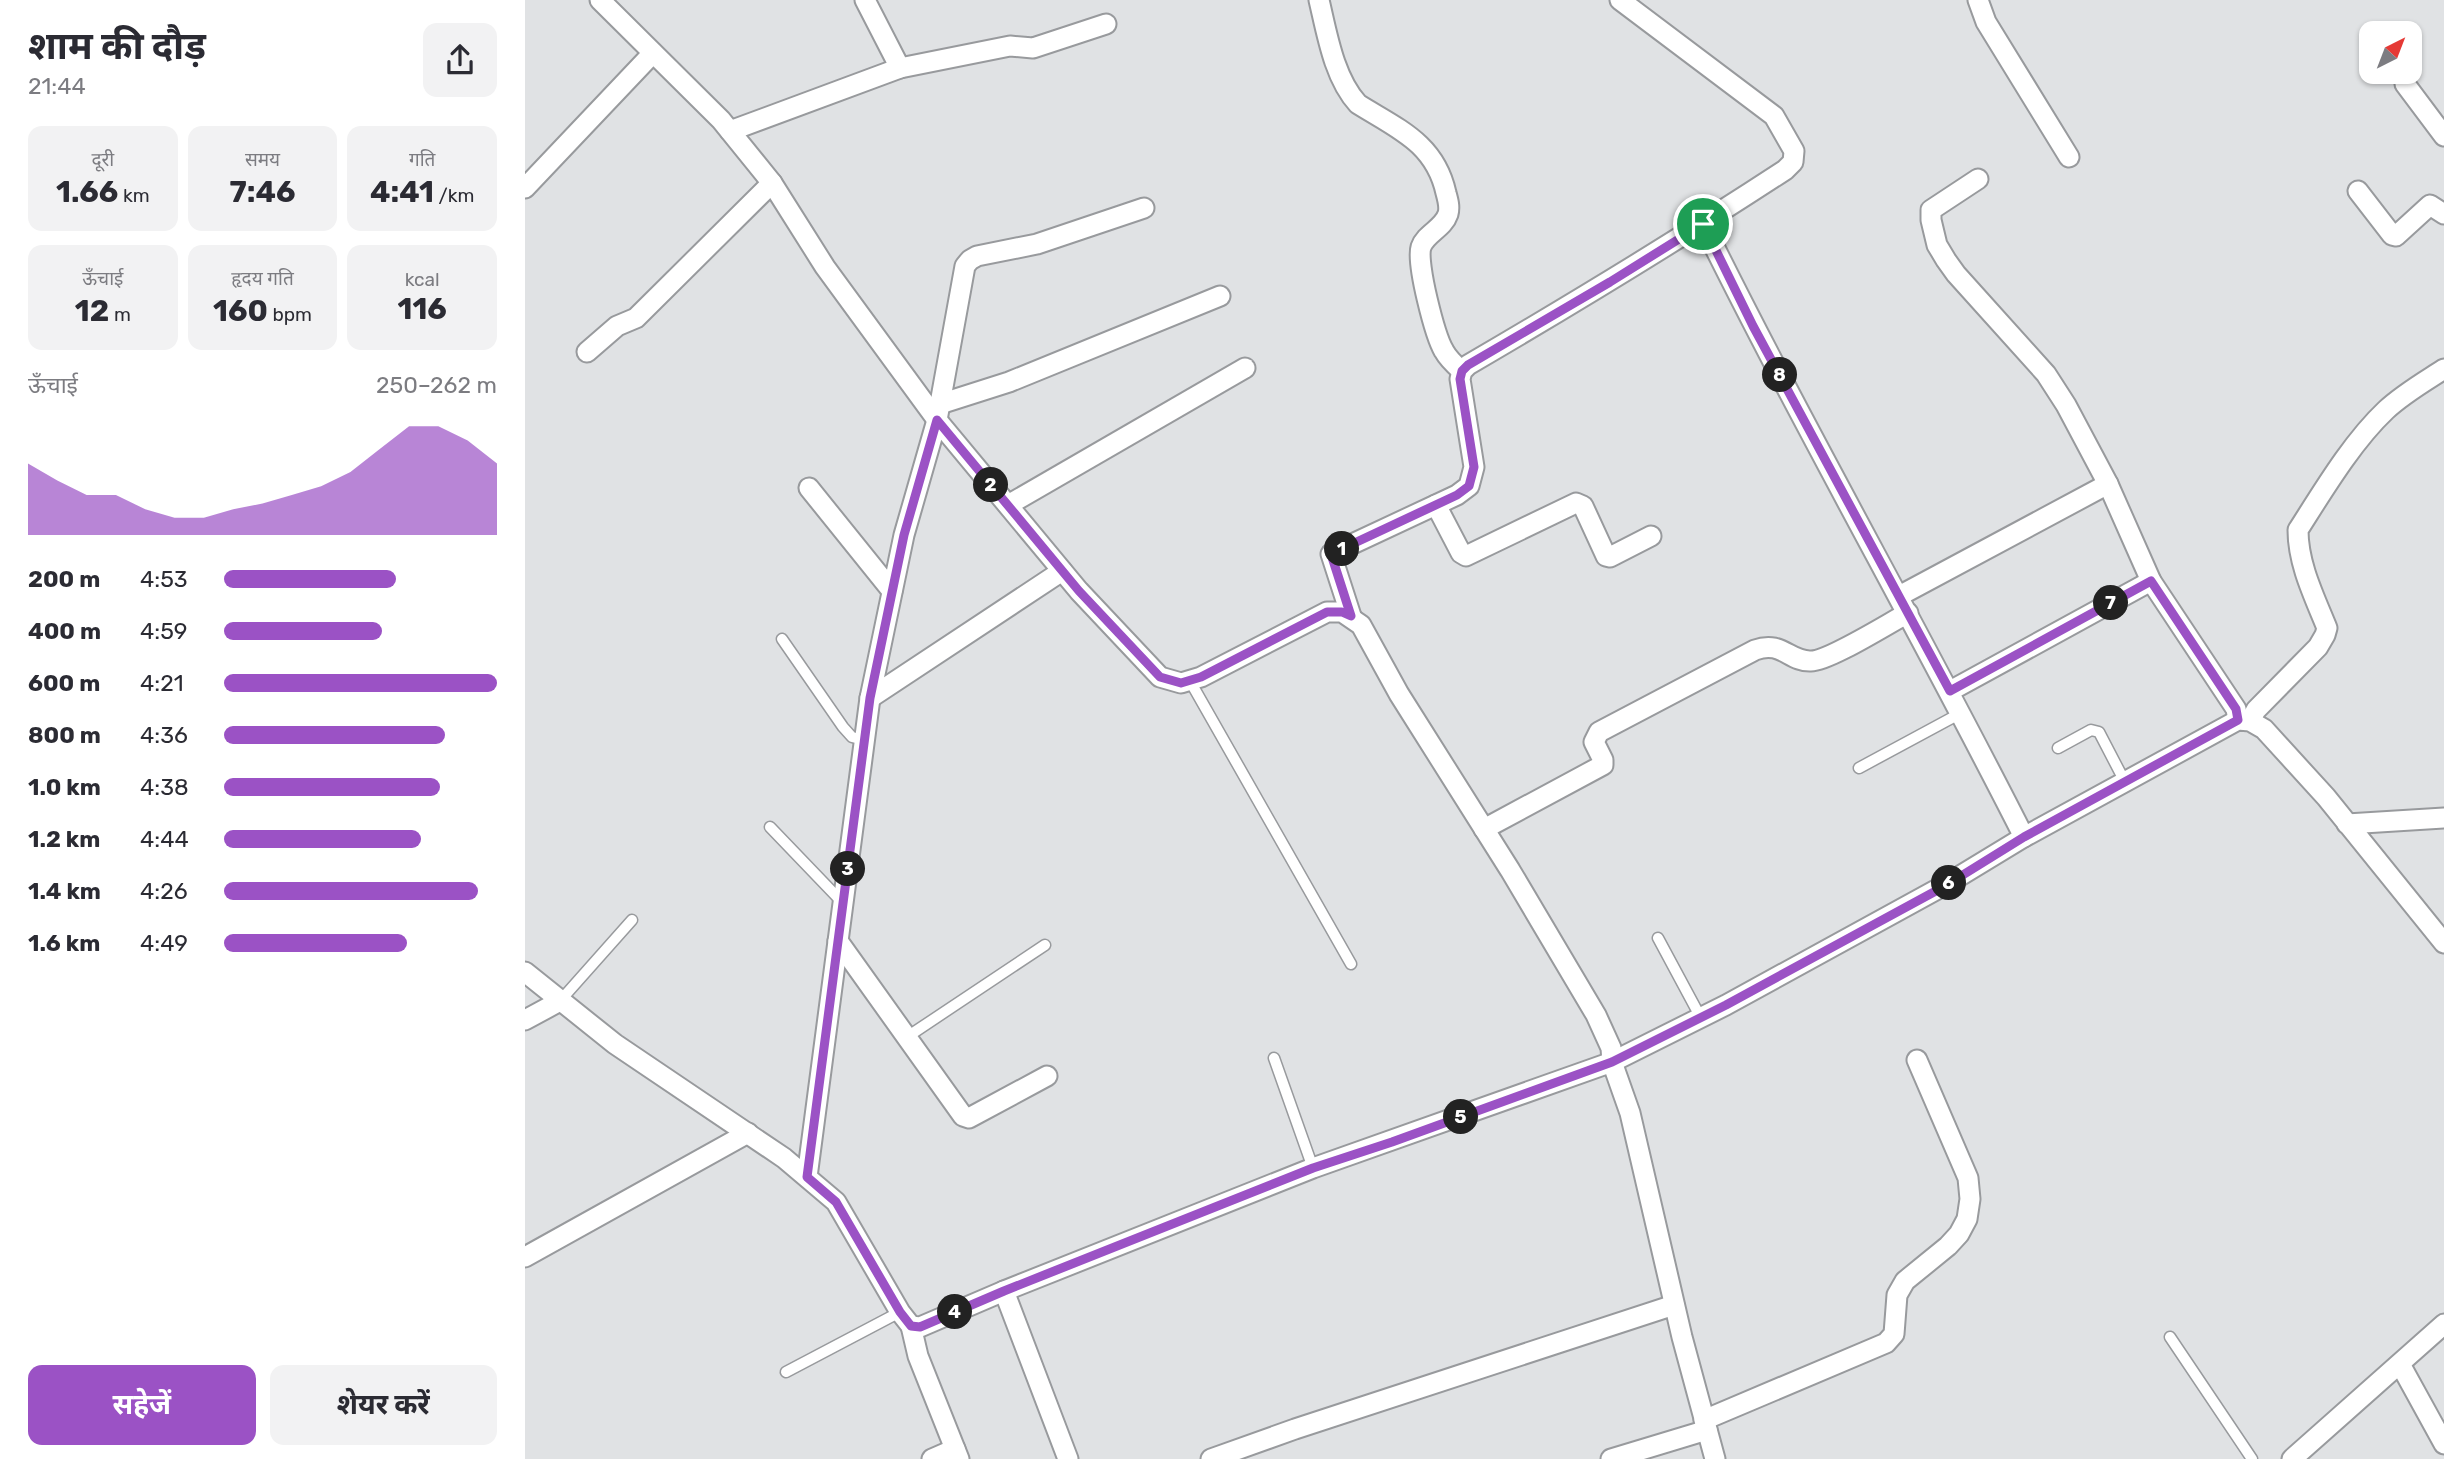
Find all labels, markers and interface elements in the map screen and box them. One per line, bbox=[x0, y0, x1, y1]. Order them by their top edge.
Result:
north arrow bbox=[2359, 21, 2422, 84]
map controls bbox=[2359, 21, 2422, 84]
text: शाम की दौड़ bbox=[28, 23, 206, 69]
button: share bbox=[423, 23, 497, 97]
text: 21:44 bbox=[28, 72, 86, 100]
text: दूरी bbox=[91, 148, 114, 171]
text: समय bbox=[245, 148, 280, 171]
text: गति bbox=[409, 148, 435, 171]
text: 1.66 bbox=[56, 174, 118, 210]
text: 7:46 bbox=[230, 174, 295, 210]
text: 4:41 bbox=[370, 174, 434, 210]
text: km bbox=[118, 184, 150, 207]
text: /km bbox=[434, 184, 474, 207]
pin bbox=[1673, 194, 1733, 254]
icon: arrive bbox=[1684, 205, 1722, 243]
text: ऊँचाई bbox=[82, 267, 123, 290]
text: हृदय गति bbox=[231, 267, 294, 290]
text: kcal bbox=[405, 268, 440, 291]
text: 116 bbox=[397, 291, 447, 327]
text: 12 bbox=[75, 293, 109, 329]
text: 160 bbox=[213, 293, 268, 329]
text: m bbox=[109, 303, 131, 326]
text: bpm bbox=[268, 303, 312, 326]
pin: 8 bbox=[1763, 358, 1797, 392]
text: 8 bbox=[1773, 363, 1786, 386]
text: ऊँचाई bbox=[28, 371, 78, 399]
text: 250–262 m bbox=[376, 371, 497, 399]
pin: 2 bbox=[973, 468, 1009, 503]
text: 2 bbox=[984, 473, 997, 496]
pin: 1 bbox=[1325, 532, 1359, 566]
text: 1 bbox=[1337, 537, 1346, 560]
text: 200 m bbox=[28, 565, 100, 593]
text: 4:53 bbox=[140, 565, 188, 593]
pin: 7 bbox=[2093, 586, 2129, 620]
text: 7 bbox=[2105, 591, 2116, 614]
text: 400 m bbox=[28, 617, 101, 645]
text: 4:59 bbox=[140, 617, 187, 645]
text: 600 m bbox=[28, 669, 100, 697]
text: 4:21 bbox=[140, 669, 184, 697]
text: 800 m bbox=[28, 721, 101, 749]
text: 4:36 bbox=[140, 721, 188, 749]
text: 1.0 km bbox=[28, 773, 101, 801]
text: 4:38 bbox=[140, 773, 189, 801]
text: 1.2 km bbox=[28, 825, 100, 853]
text: 4:44 bbox=[140, 825, 189, 853]
pin: 3 bbox=[831, 852, 865, 886]
text: 3 bbox=[841, 857, 854, 880]
pin: 6 bbox=[1931, 866, 1967, 900]
text: 6 bbox=[1942, 871, 1955, 894]
text: 1.4 km bbox=[28, 877, 101, 905]
text: 4:26 bbox=[140, 877, 188, 905]
text: 1.6 km bbox=[28, 929, 100, 957]
text: 4:49 bbox=[140, 929, 188, 957]
pin: 5 bbox=[1443, 1100, 1479, 1134]
text: 5 bbox=[1454, 1105, 1467, 1128]
pin: 4 bbox=[937, 1294, 973, 1330]
text: 4 bbox=[948, 1300, 961, 1323]
button: सहेजें bbox=[28, 1365, 256, 1445]
button: शेयर करें bbox=[270, 1365, 497, 1445]

